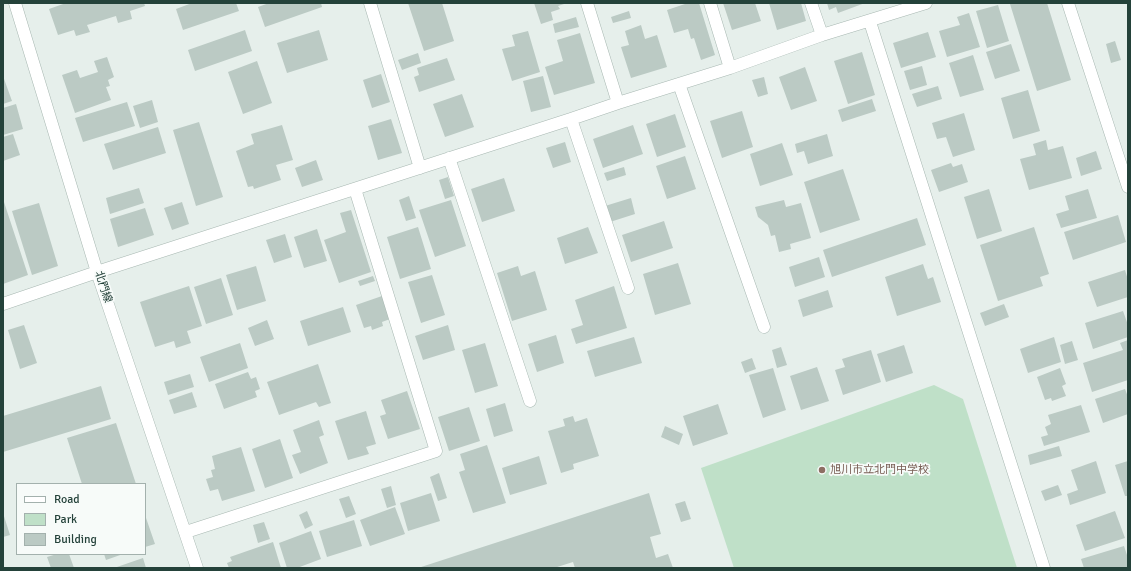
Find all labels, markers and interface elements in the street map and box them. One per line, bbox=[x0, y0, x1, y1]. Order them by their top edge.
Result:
street label: 北門線 bbox=[92, 269, 114, 305]
place label: 旭川市立北門中学校 bbox=[830, 463, 929, 477]
marker: 旭川市立北門中学校 bbox=[817, 465, 827, 475]
legend bbox=[16, 483, 146, 555]
text: Road bbox=[54, 492, 80, 507]
text: Park bbox=[54, 512, 77, 527]
text: Building bbox=[54, 532, 97, 547]

